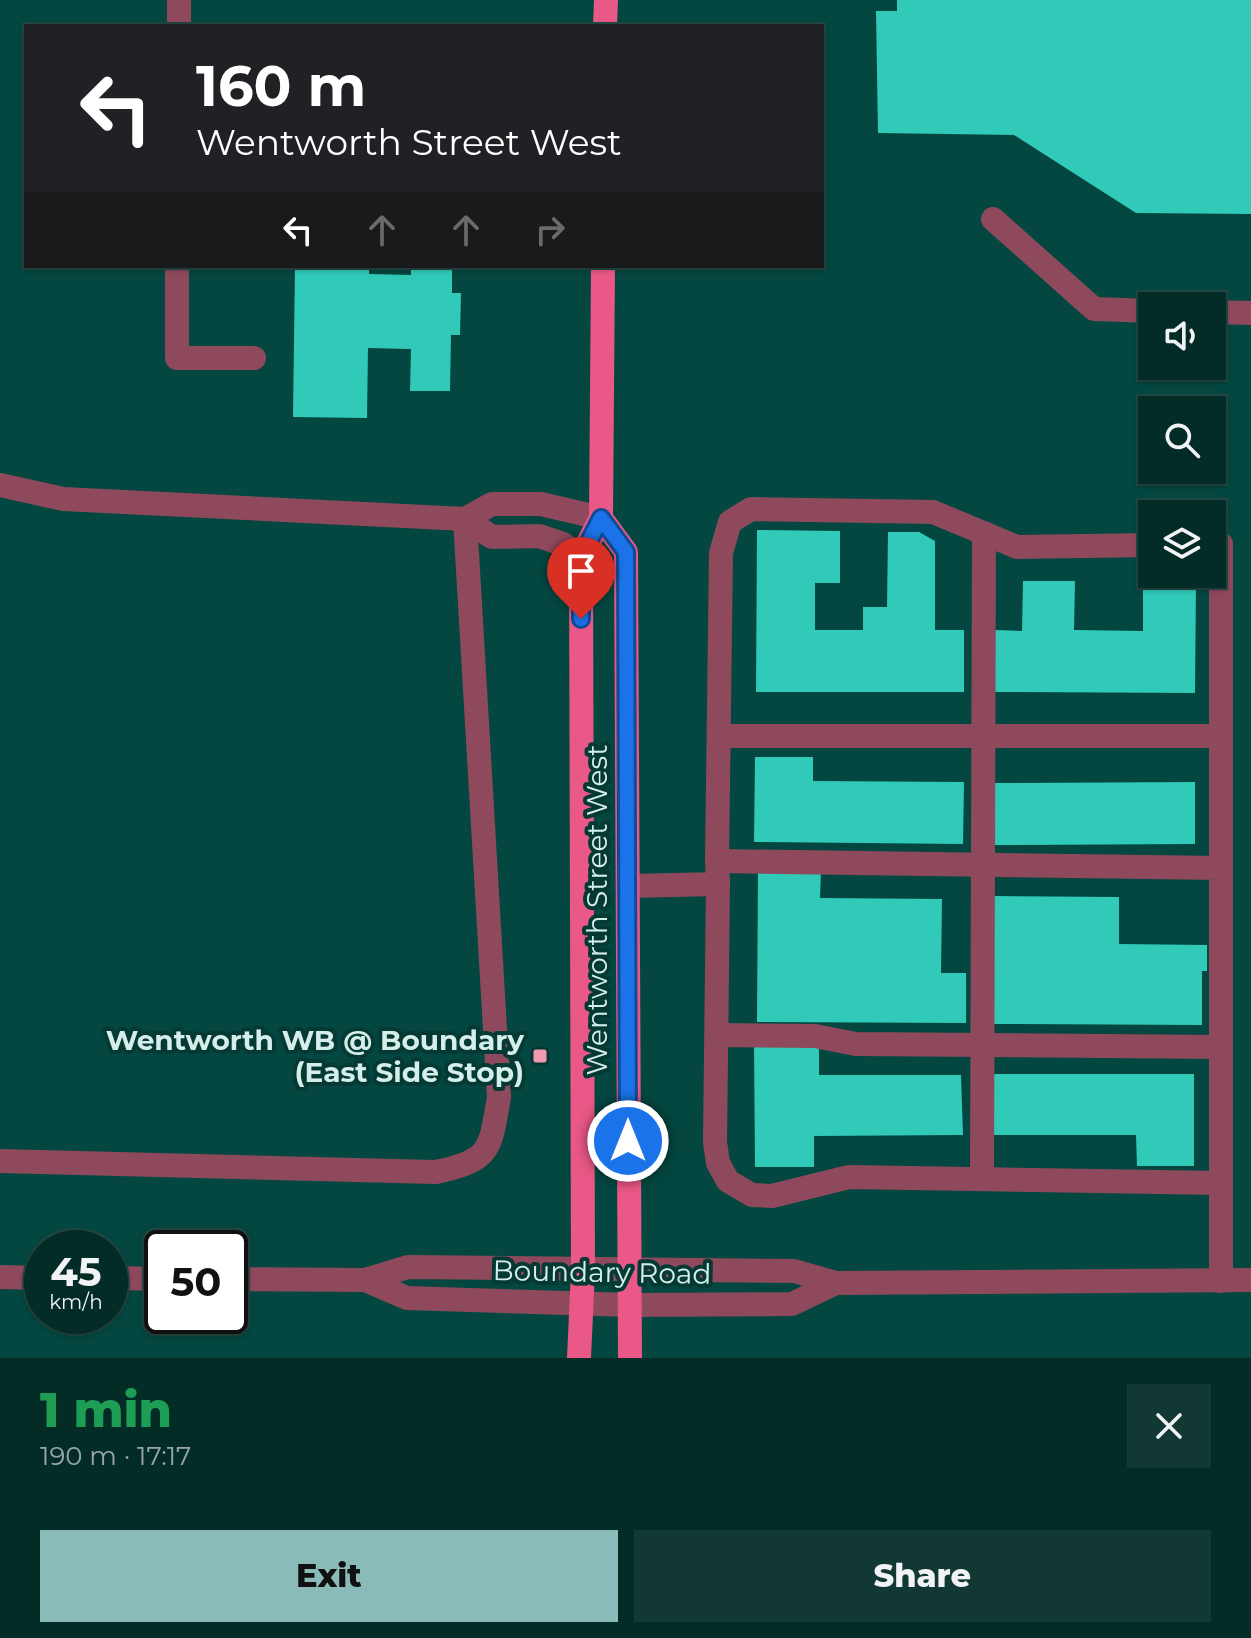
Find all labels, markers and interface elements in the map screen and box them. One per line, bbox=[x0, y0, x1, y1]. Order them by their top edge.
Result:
text: 160 m bbox=[196, 52, 366, 120]
icon: left bbox=[64, 56, 168, 160]
text: Wentworth Street West bbox=[196, 120, 622, 164]
icon: left bbox=[276, 208, 320, 252]
icon: ahead bbox=[360, 208, 404, 252]
icon: ahead bbox=[444, 208, 488, 252]
icon: right bbox=[528, 208, 572, 252]
map controls bbox=[1138, 292, 1226, 588]
button: sound bbox=[1138, 292, 1226, 380]
button: search bbox=[1138, 396, 1226, 484]
button: layers bbox=[1138, 500, 1226, 588]
pin bbox=[547, 537, 615, 619]
icon: arrive bbox=[559, 549, 603, 593]
street label: Wentworth Street West bbox=[580, 744, 614, 1076]
place label: Wentworth WB @ Boundary (East Side Stop) bbox=[106, 1023, 524, 1089]
marker: Wentworth WB @ Boundary (East Side Stop) bbox=[531, 1047, 549, 1065]
position arrow bbox=[586, 1099, 670, 1183]
speed limit sign: 50 bbox=[144, 1230, 248, 1334]
text: 45 bbox=[50, 1247, 102, 1296]
street label: Boundary Road bbox=[492, 1253, 712, 1291]
text: km/h bbox=[49, 1290, 103, 1314]
text: 1 min bbox=[40, 1381, 172, 1439]
button: close bbox=[1127, 1384, 1211, 1468]
text: 190 m · 17:17 bbox=[40, 1440, 191, 1472]
button: Exit bbox=[40, 1530, 618, 1622]
button: Share bbox=[634, 1530, 1211, 1622]

